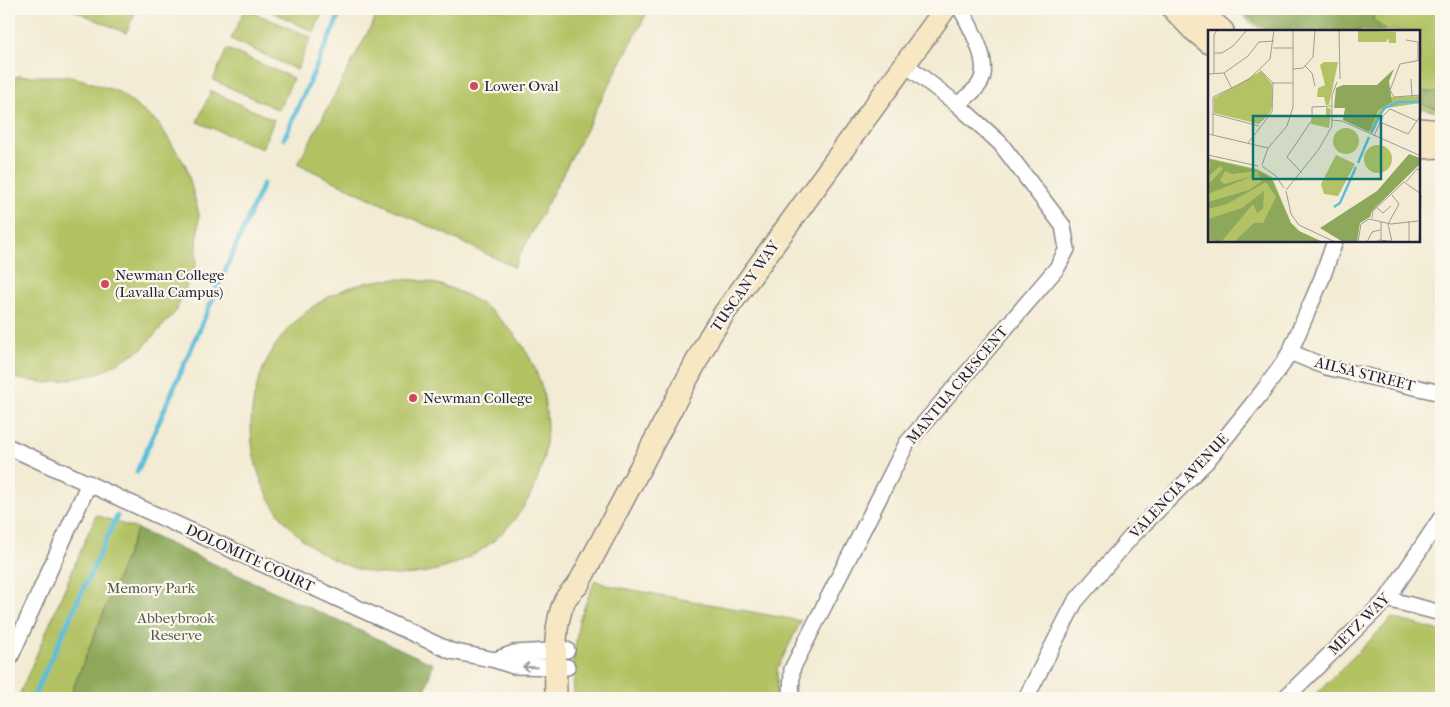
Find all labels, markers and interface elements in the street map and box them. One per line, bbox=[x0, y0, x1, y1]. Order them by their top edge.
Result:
inset map bbox=[1208, 30, 1420, 242]
place label: Lower Oval bbox=[484, 77, 559, 95]
marker: Lower Oval bbox=[468, 80, 480, 92]
street label: TUSCANY WAY bbox=[707, 236, 784, 335]
place label: Newman College (Lavalla Campus) bbox=[115, 266, 225, 301]
marker: Newman College (Lavalla Campus) bbox=[99, 278, 111, 290]
street label: MANTUA CRESCENT bbox=[902, 322, 1012, 448]
street label: AILSA STREET bbox=[1312, 353, 1418, 395]
place label: Newman College bbox=[423, 389, 533, 407]
marker: Newman College bbox=[407, 392, 419, 404]
street label: VALENCIA AVENUE bbox=[1125, 430, 1232, 543]
street label: DOLOMITE COURT bbox=[183, 520, 318, 596]
park label: Memory Park bbox=[107, 579, 195, 597]
street label: METZ WAY bbox=[1324, 589, 1394, 659]
park label: Abbeybrook Reserve bbox=[136, 609, 215, 644]
one-way arrow bbox=[523, 663, 539, 672]

